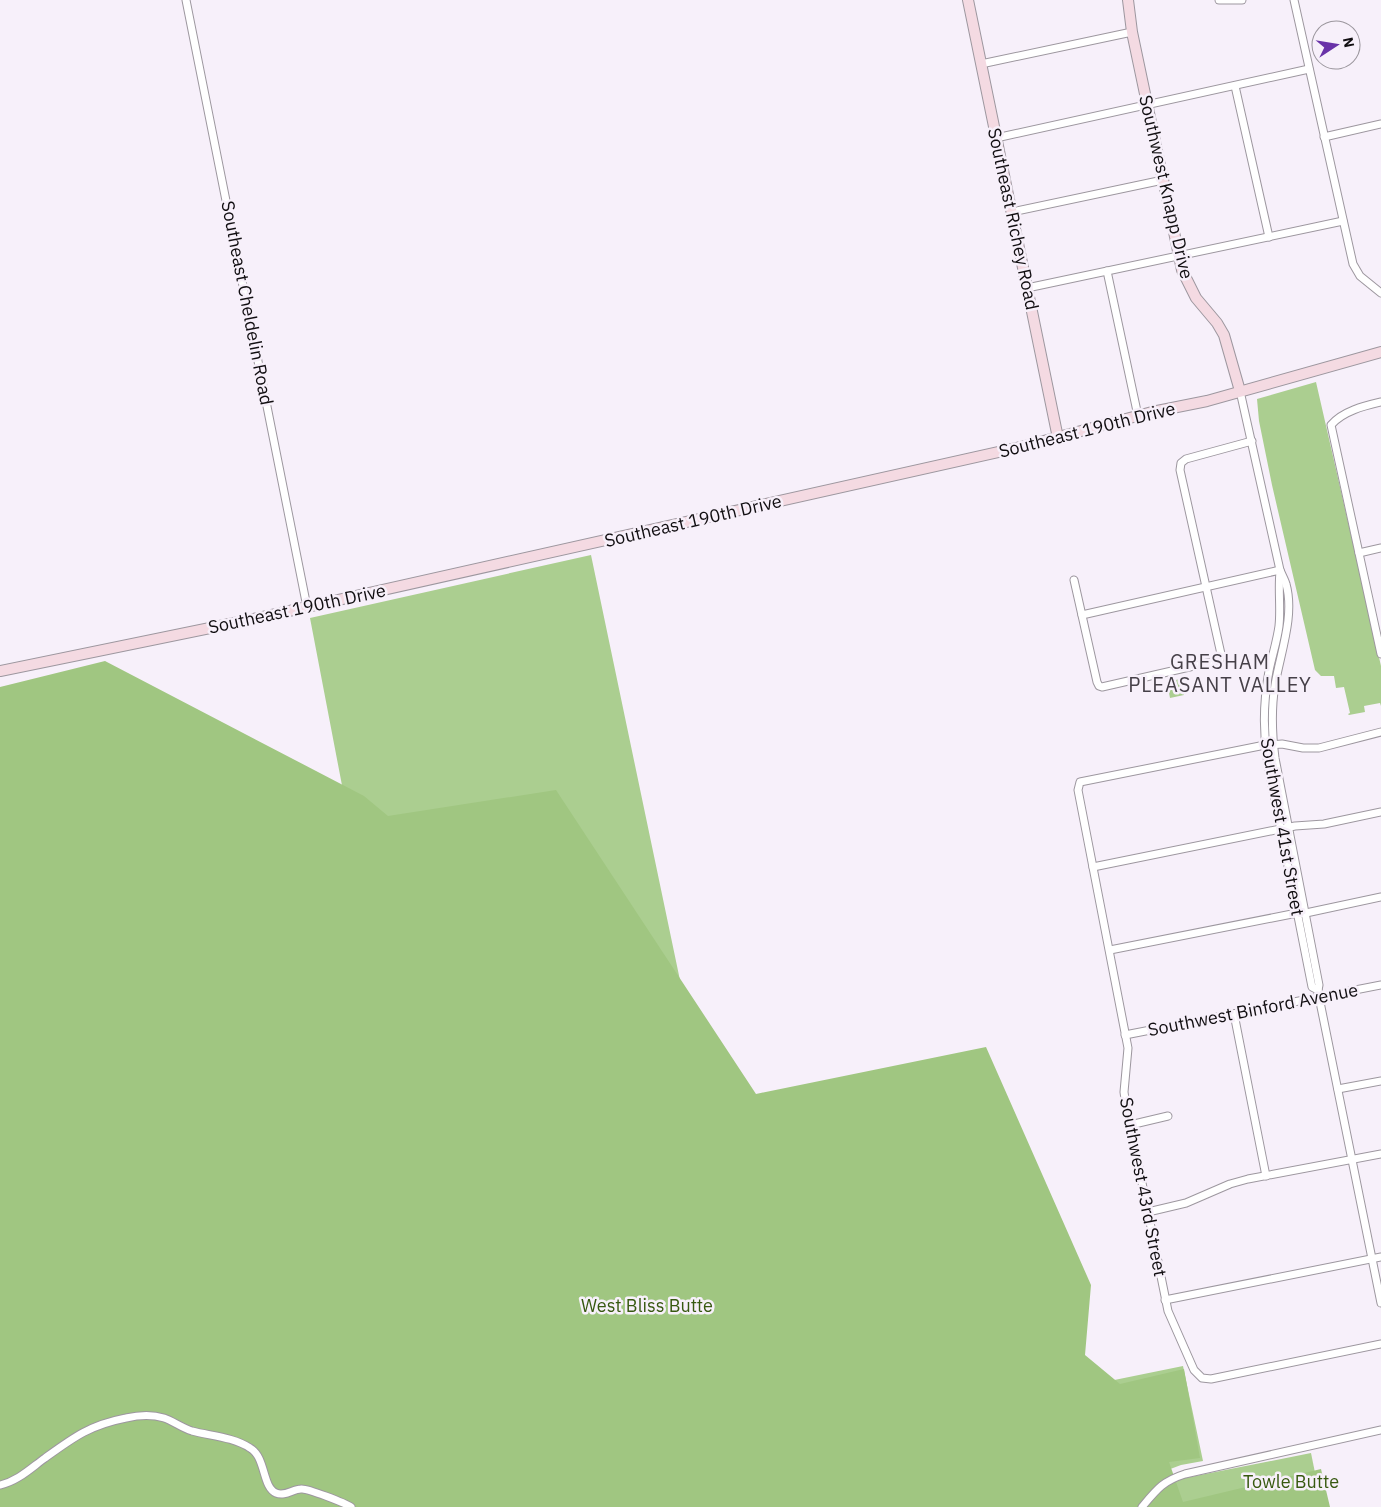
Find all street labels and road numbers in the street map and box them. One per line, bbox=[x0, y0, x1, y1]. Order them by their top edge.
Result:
street label: Southwest Knapp Drive bbox=[1134, 93, 1199, 281]
street label: Southeast Richey Road bbox=[983, 126, 1044, 312]
street label: Southeast Cheldelin Road bbox=[216, 199, 279, 407]
street label: Southeast 190th Drive bbox=[996, 396, 1178, 463]
street label: Southeast 190th Drive bbox=[602, 489, 784, 552]
street label: Southeast 190th Drive bbox=[206, 578, 388, 639]
street label: Southwest 41st Street bbox=[1256, 736, 1309, 918]
street label: Southwest Binford Avenue bbox=[1146, 978, 1360, 1041]
street label: Southwest 43rd Street bbox=[1115, 1095, 1172, 1279]

